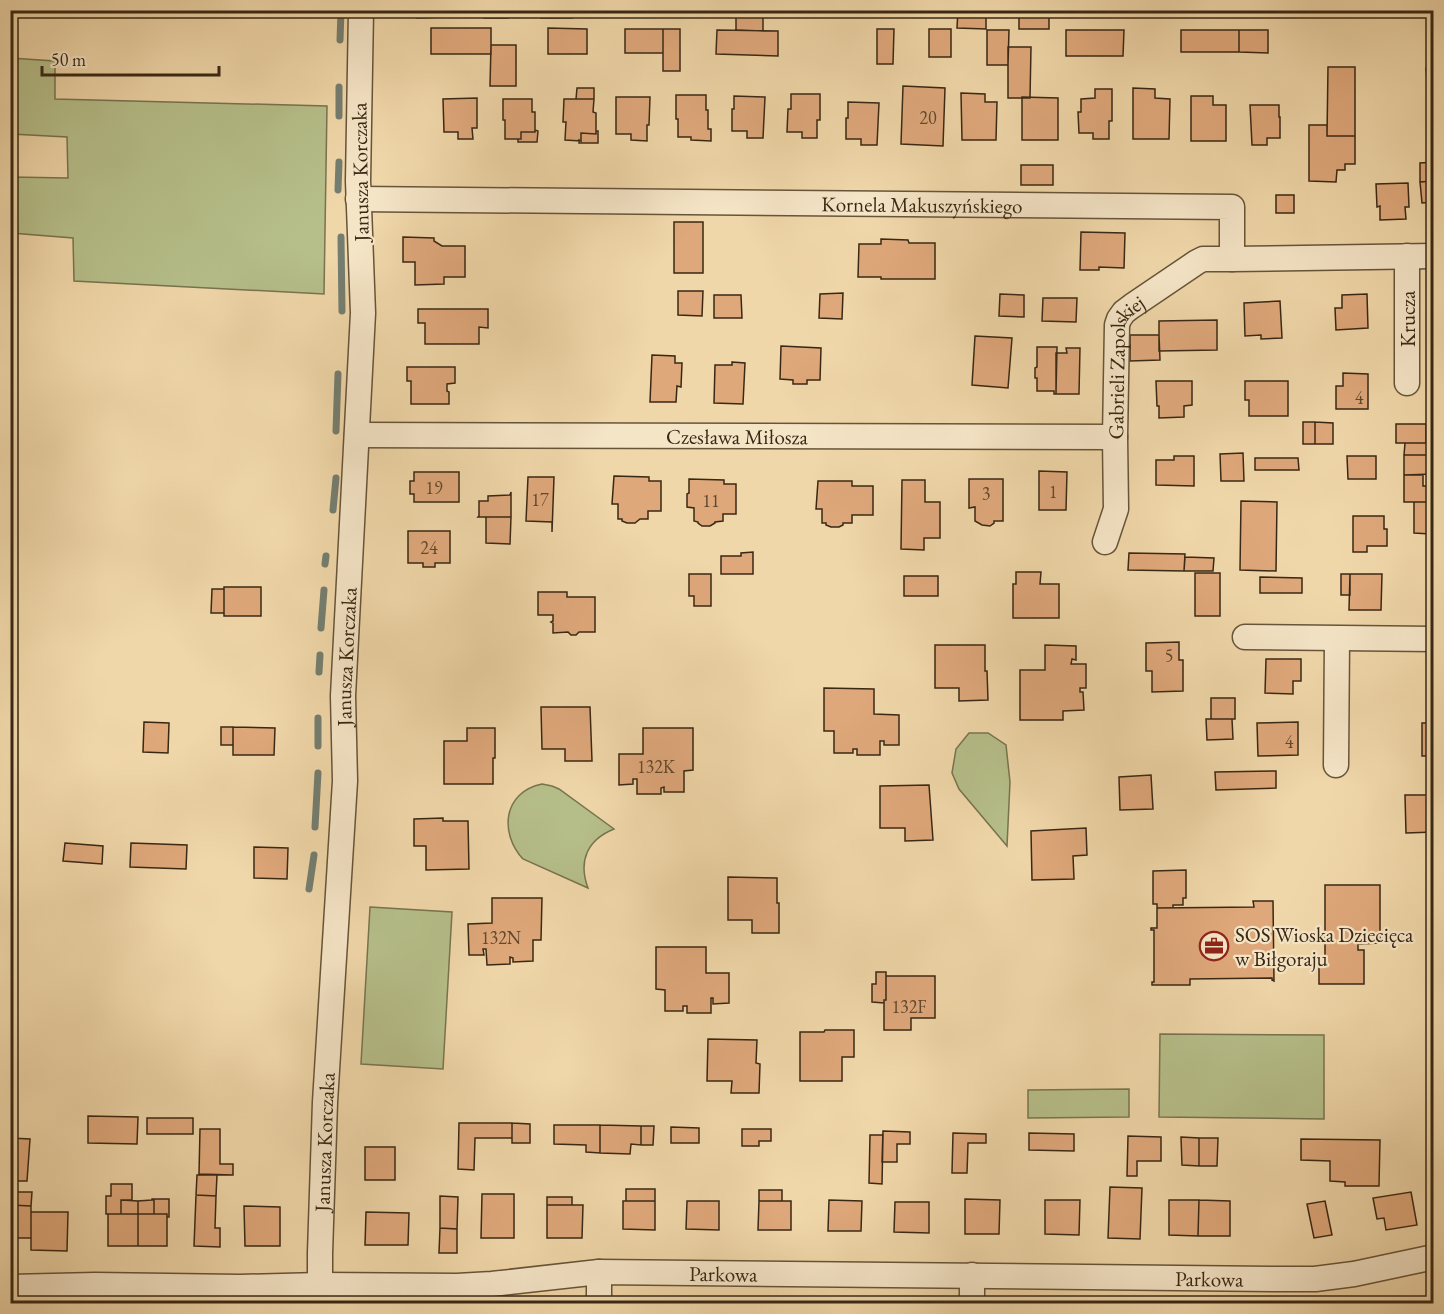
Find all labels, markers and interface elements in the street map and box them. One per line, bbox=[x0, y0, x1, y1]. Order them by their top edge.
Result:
scale bar bbox=[42, 39, 219, 77]
text: 50 m bbox=[51, 48, 86, 71]
street label: Janusza Korczaka bbox=[345, 102, 375, 244]
house number: 20 bbox=[919, 106, 937, 129]
street label: Kornela Makuszyńskiego bbox=[821, 190, 1023, 219]
street label: Gabrieli Zapolskiej bbox=[1101, 288, 1149, 440]
street label: Krucza bbox=[1394, 290, 1421, 347]
house number: 4 bbox=[1355, 386, 1364, 409]
street label: Czesława Miłosza bbox=[666, 422, 809, 450]
house number: 19 bbox=[425, 476, 443, 499]
house number: 1 bbox=[1049, 480, 1057, 503]
house number: 3 bbox=[982, 482, 990, 505]
house number: 17 bbox=[531, 488, 549, 511]
house number: 11 bbox=[702, 489, 720, 512]
house number: 24 bbox=[420, 536, 438, 559]
street label: Janusza Korczaka bbox=[329, 586, 362, 729]
house number: 5 bbox=[1165, 644, 1173, 667]
house number: 4 bbox=[1285, 730, 1294, 753]
house number: 132K bbox=[637, 755, 676, 778]
place label: SOS Wioska Dziecięca w Biłgoraju bbox=[1235, 921, 1414, 972]
house number: 132N bbox=[481, 926, 522, 949]
office icon: SOS Wioska Dziecięca w Biłgoraju bbox=[1198, 930, 1230, 962]
house number: 132F bbox=[891, 995, 927, 1018]
street label: Janusza Korczaka bbox=[308, 1071, 340, 1214]
street label: Parkowa bbox=[689, 1259, 758, 1287]
street label: Parkowa bbox=[1175, 1264, 1244, 1292]

